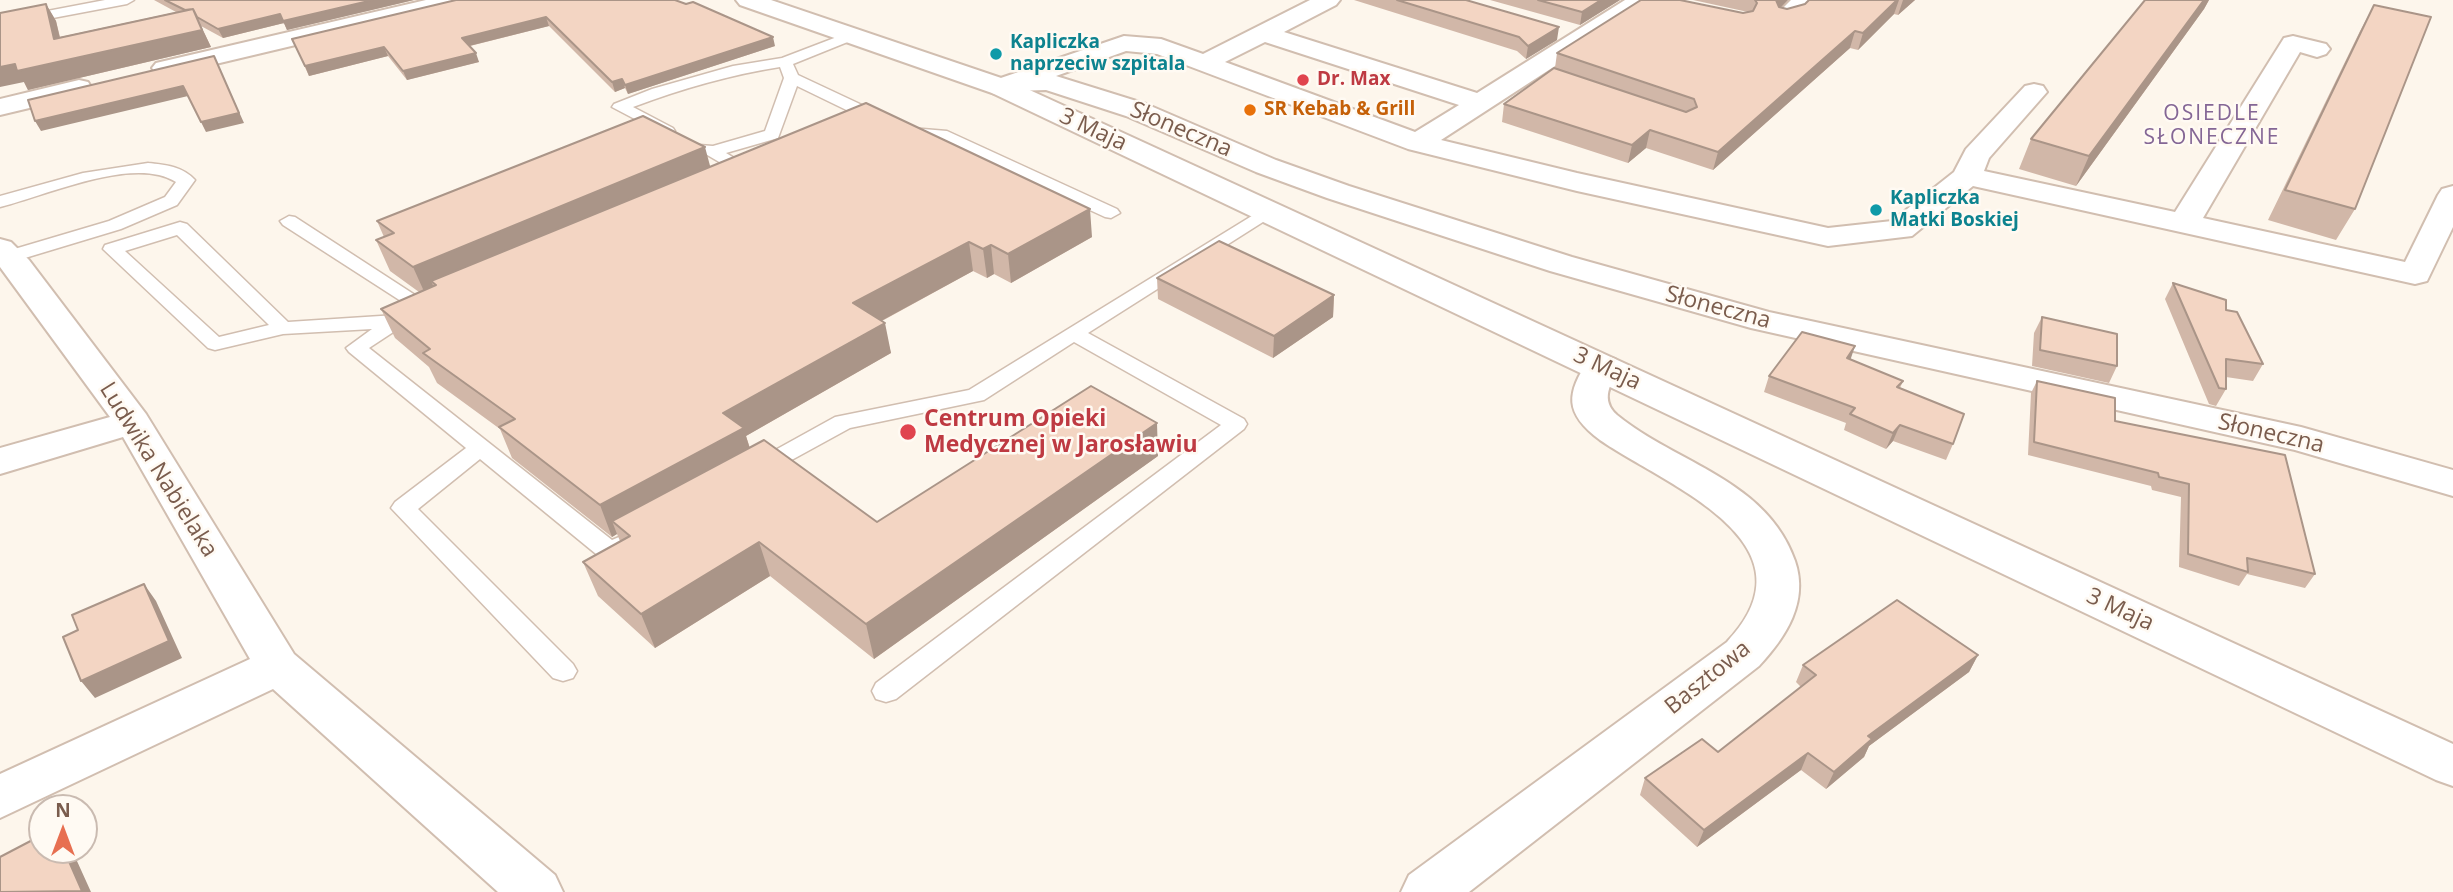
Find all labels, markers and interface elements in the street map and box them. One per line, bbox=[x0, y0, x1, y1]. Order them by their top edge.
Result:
place label: Kapliczka naprzeciw szpitala bbox=[1010, 32, 1185, 76]
marker: Kapliczka naprzeciw szpitala bbox=[988, 46, 1004, 62]
place label: Dr. Max bbox=[1317, 69, 1390, 91]
marker: Dr. Max bbox=[1295, 72, 1311, 88]
street label: Słoneczna bbox=[1126, 96, 1236, 164]
place label: SR Kebab & Grill bbox=[1264, 99, 1415, 121]
district label: OSIEDLE SŁONECZNE bbox=[2145, 101, 2279, 151]
street label: 3 Maja bbox=[1055, 102, 1131, 158]
marker: SR Kebab & Grill bbox=[1242, 102, 1258, 118]
place label: Kapliczka Matki Boskiej bbox=[1890, 188, 2019, 232]
marker: Kapliczka Matki Boskiej bbox=[1868, 202, 1884, 218]
street label: Słoneczna bbox=[1662, 281, 1774, 335]
street label: 3 Maja bbox=[1569, 341, 1645, 397]
street label: Ludwika Nabielaka bbox=[93, 377, 223, 563]
place label: Centrum Opieki Medycznej w Jarosławiu bbox=[924, 405, 1198, 459]
street label: Słoneczna bbox=[2215, 408, 2327, 460]
marker: Centrum Opieki Medycznej w Jarosławiu bbox=[898, 422, 918, 442]
street label: 3 Maja bbox=[2082, 582, 2158, 638]
street label: Basztowa bbox=[1660, 635, 1756, 721]
north arrow bbox=[28, 794, 98, 864]
text: N bbox=[55, 797, 71, 823]

